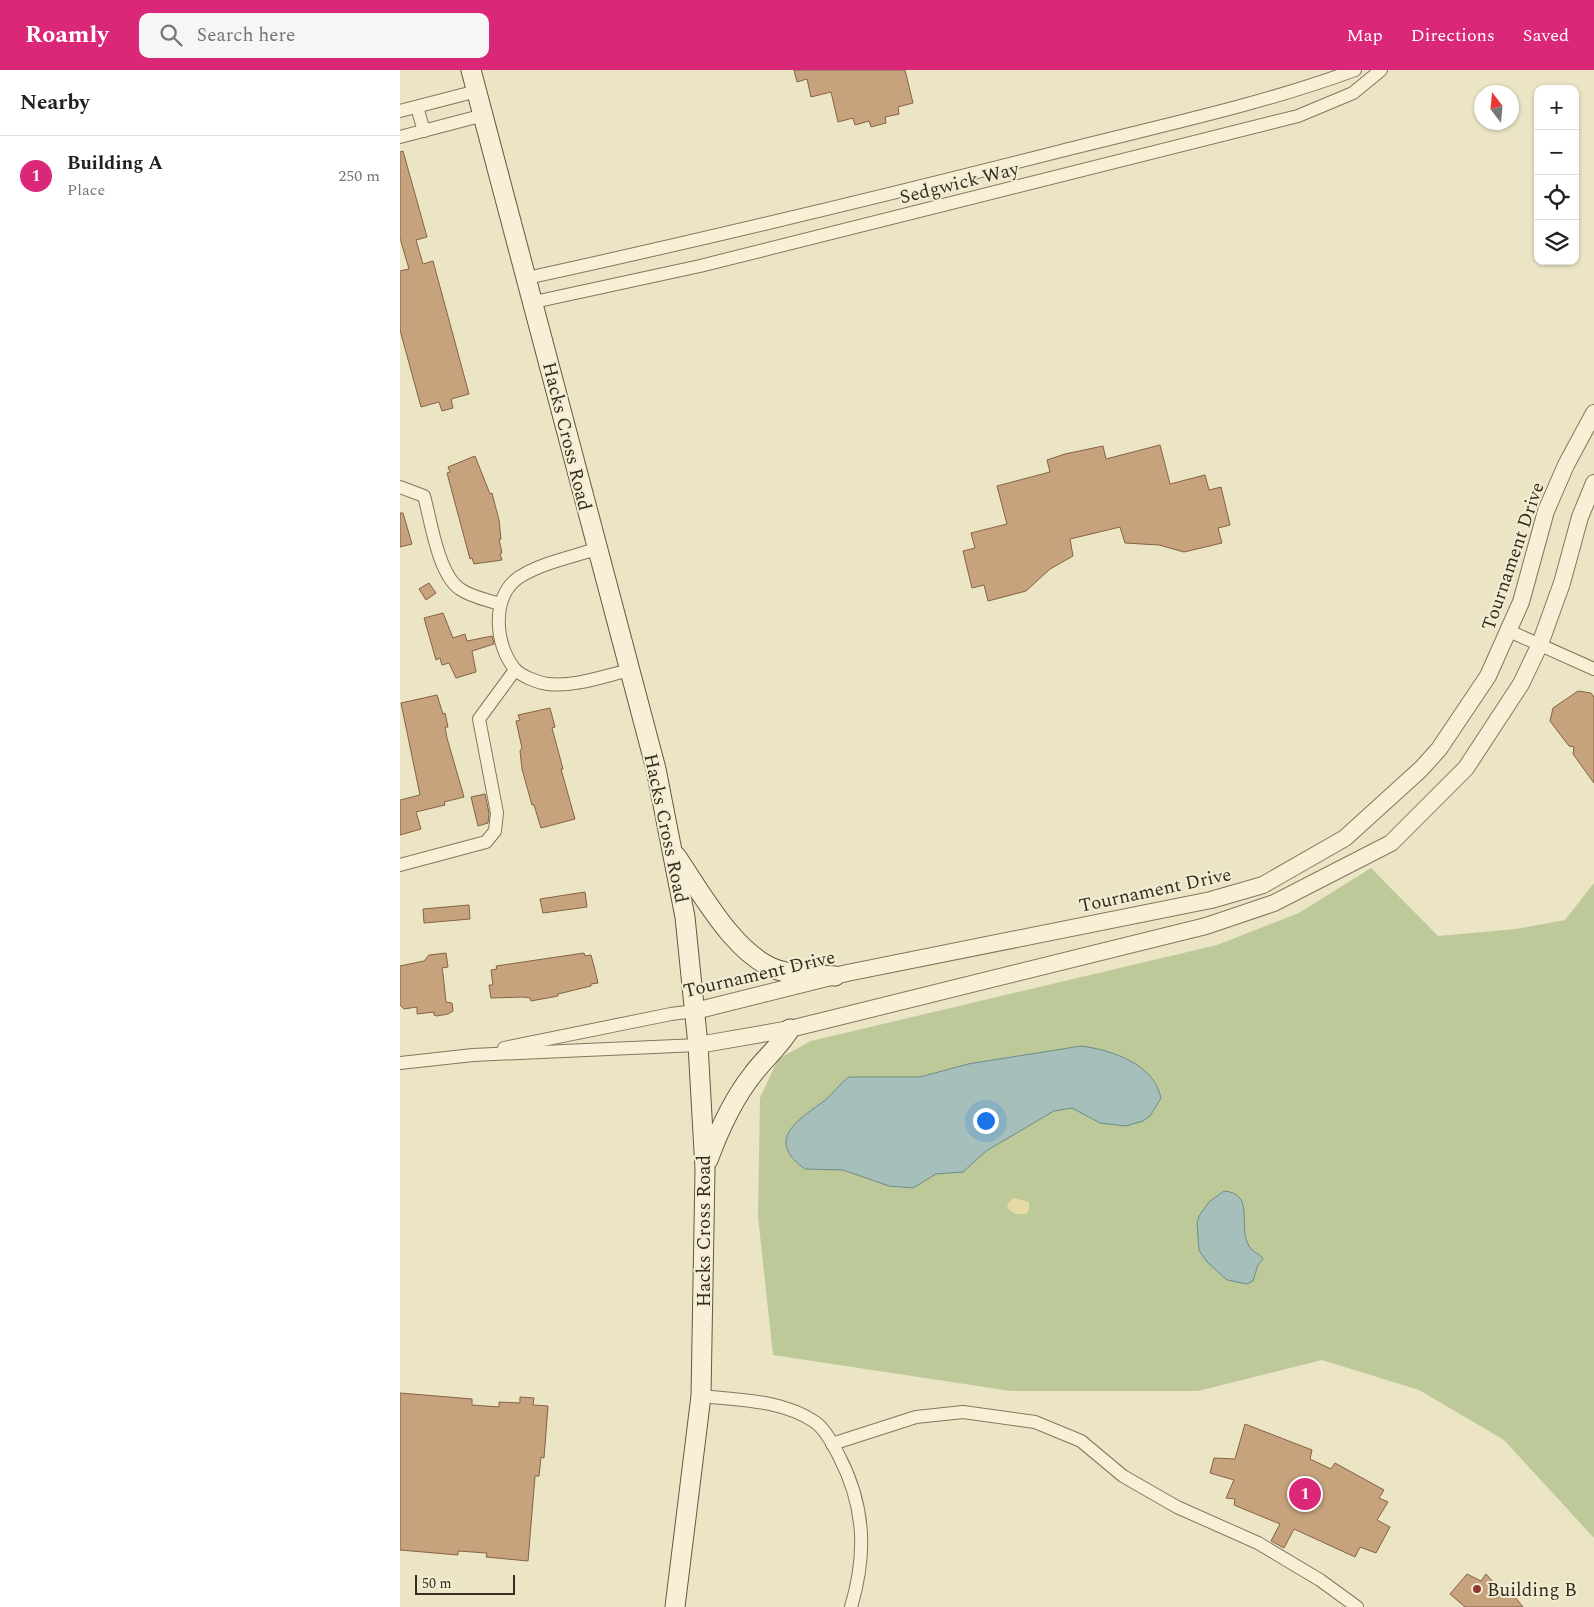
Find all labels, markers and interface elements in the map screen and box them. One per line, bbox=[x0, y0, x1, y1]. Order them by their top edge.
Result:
search box bbox=[139, 13, 489, 58]
text: Roamly bbox=[25, 17, 109, 53]
icon: search bbox=[157, 21, 185, 49]
text: Search here bbox=[197, 21, 295, 50]
text: Map bbox=[1347, 22, 1383, 49]
text: Directions bbox=[1411, 22, 1495, 49]
text: Saved bbox=[1523, 22, 1569, 49]
north arrow bbox=[1474, 85, 1519, 130]
map controls bbox=[1534, 85, 1579, 265]
button: + bbox=[1534, 85, 1579, 130]
text: Nearby bbox=[20, 87, 90, 119]
button: − bbox=[1534, 130, 1579, 175]
text: Building A bbox=[67, 149, 163, 178]
street label: Sedgwick Way bbox=[897, 154, 1023, 212]
text: 1 bbox=[32, 164, 40, 188]
text: 250 m bbox=[338, 164, 380, 188]
button: locate bbox=[1534, 175, 1579, 220]
text: Place bbox=[67, 178, 105, 202]
button: layers bbox=[1534, 220, 1579, 265]
street label: Hacks Cross Road bbox=[534, 359, 599, 514]
street label: Tournament Drive bbox=[1474, 478, 1552, 635]
street label: Hacks Cross Road bbox=[636, 751, 696, 906]
street label: Tournament Drive bbox=[1076, 860, 1234, 921]
street label: Tournament Drive bbox=[680, 943, 838, 1006]
your location bbox=[973, 1108, 999, 1134]
street label: Hacks Cross Road bbox=[690, 1155, 719, 1307]
pin: 1 bbox=[1289, 1475, 1321, 1513]
scale bar bbox=[415, 1572, 515, 1595]
text: 50 m bbox=[422, 1573, 452, 1594]
place label: Building B bbox=[1487, 1576, 1577, 1605]
marker: Building B bbox=[1471, 1583, 1483, 1595]

